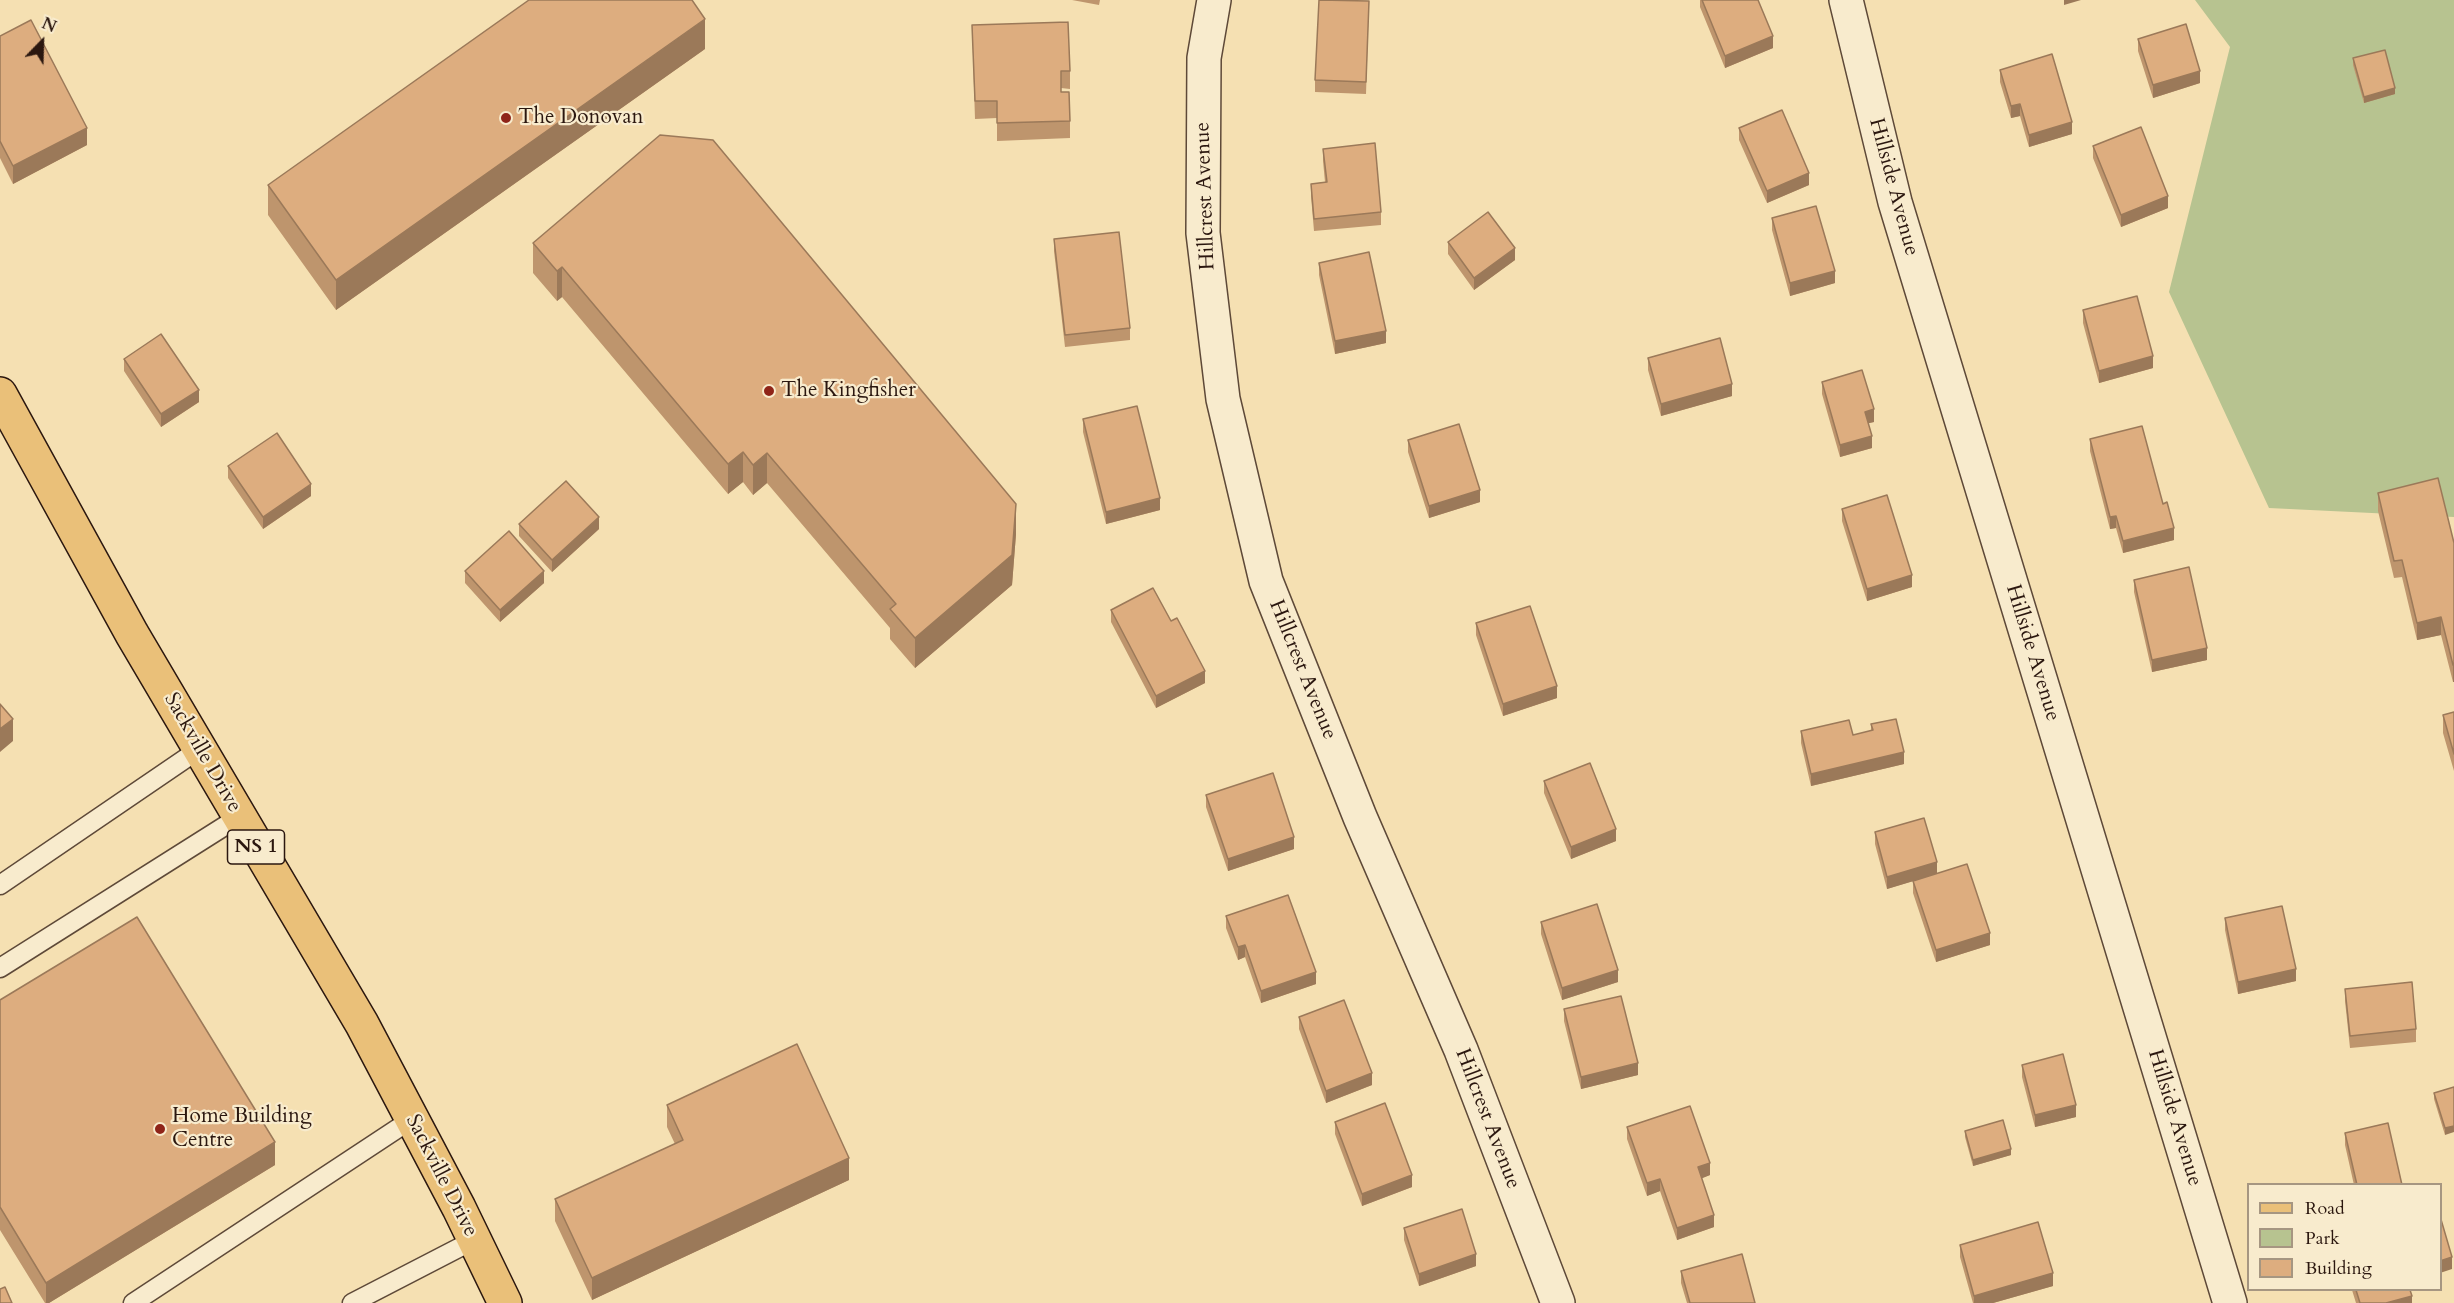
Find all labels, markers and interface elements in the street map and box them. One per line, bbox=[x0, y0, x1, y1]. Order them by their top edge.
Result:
north arrow bbox=[12, 12, 72, 72]
text: N bbox=[38, 13, 60, 38]
place label: The Donovan bbox=[518, 105, 643, 131]
marker: The Donovan bbox=[499, 111, 513, 125]
street label: Hillside Avenue bbox=[1863, 115, 1923, 259]
street label: Hillcrest Avenue bbox=[1191, 121, 1221, 271]
place label: The Kingfisher bbox=[781, 378, 916, 404]
marker: The Kingfisher bbox=[762, 384, 776, 398]
street label: Hillside Avenue bbox=[1999, 582, 2065, 724]
street label: Hillcrest Avenue bbox=[1263, 597, 1341, 743]
street label: Sackville Drive bbox=[158, 689, 246, 817]
road number: NS 1 bbox=[228, 830, 284, 864]
street label: Hillcrest Avenue bbox=[1449, 1045, 1525, 1193]
street label: Hillside Avenue bbox=[2141, 1047, 2207, 1189]
place label: Home Building Centre bbox=[172, 1104, 312, 1154]
street label: Sackville Drive bbox=[399, 1111, 483, 1241]
marker: Home Building Centre bbox=[153, 1122, 167, 1136]
legend bbox=[2247, 1183, 2442, 1291]
text: Road bbox=[2305, 1196, 2345, 1221]
text: Park bbox=[2305, 1226, 2340, 1251]
text: Building bbox=[2305, 1256, 2372, 1281]

